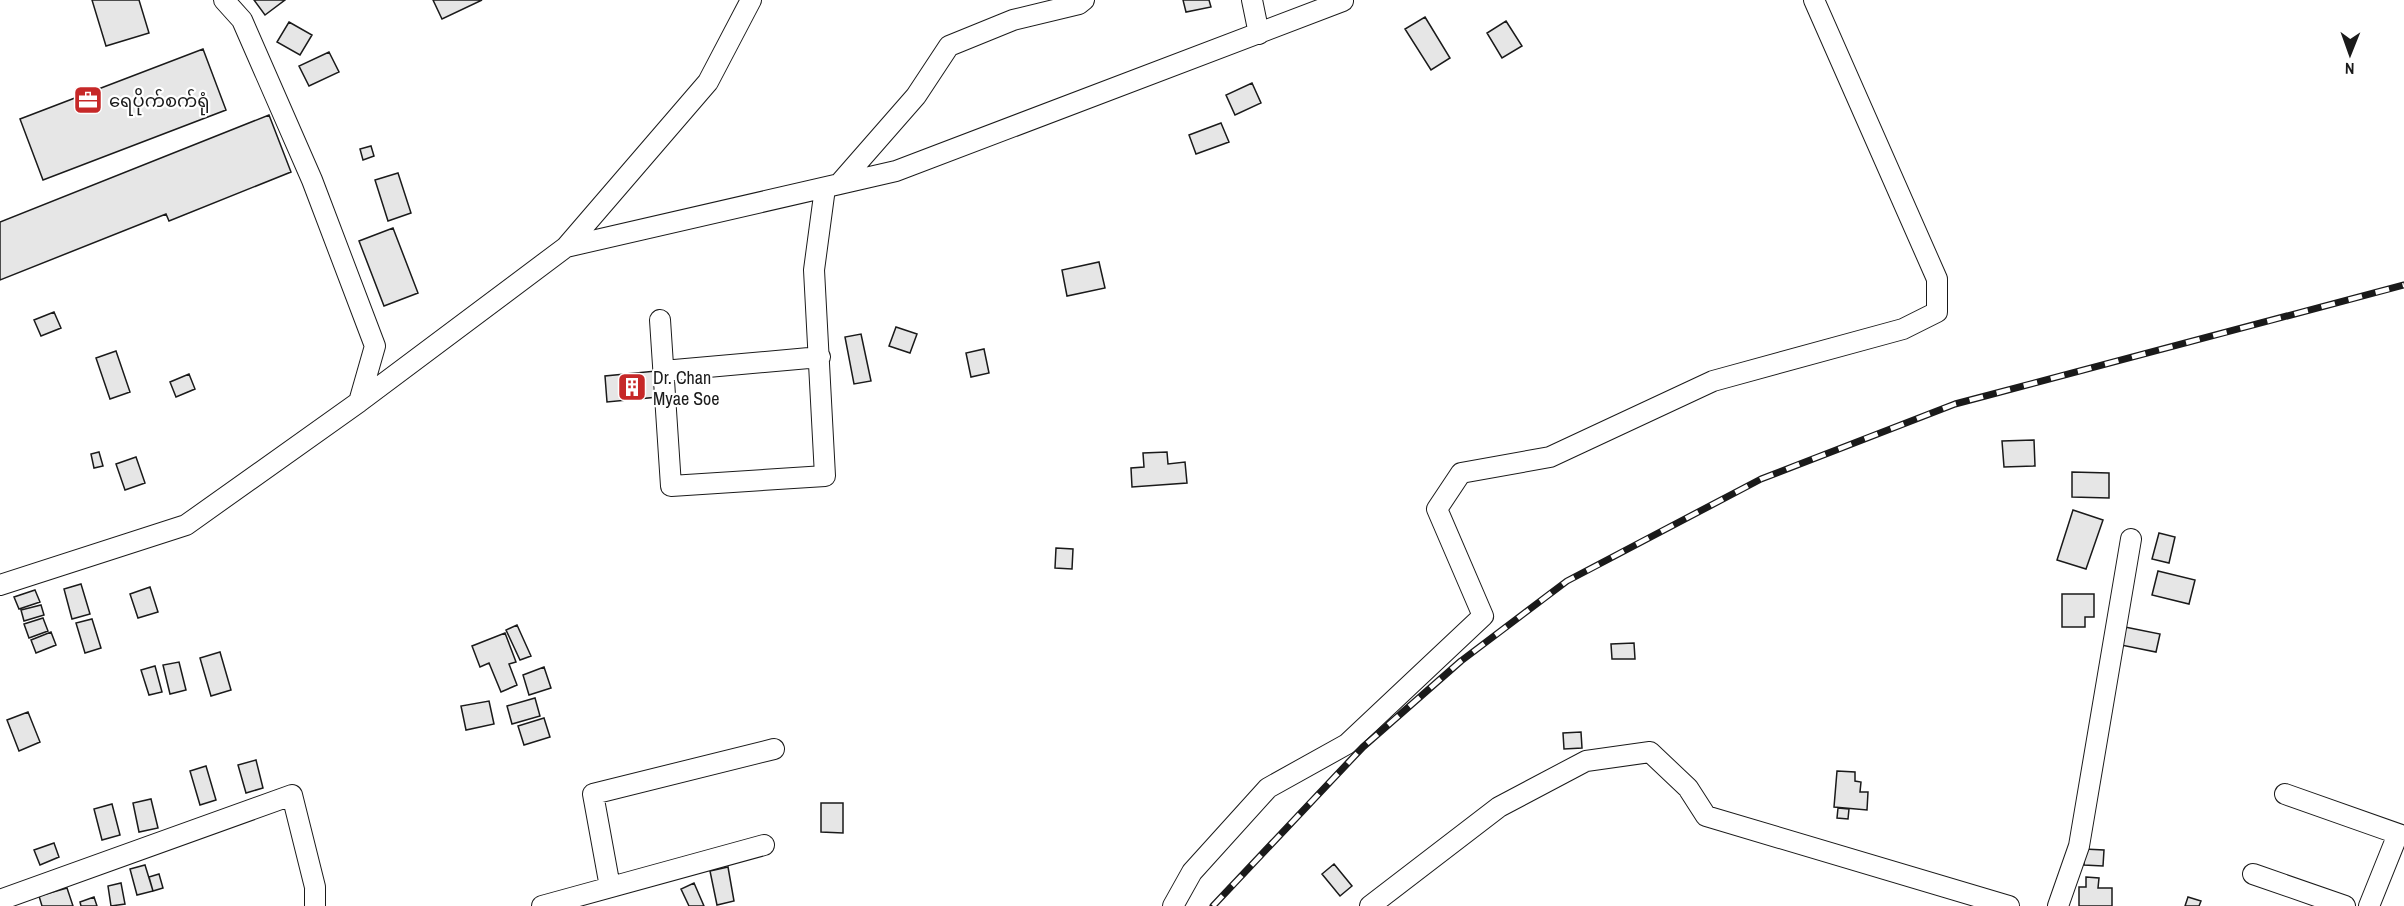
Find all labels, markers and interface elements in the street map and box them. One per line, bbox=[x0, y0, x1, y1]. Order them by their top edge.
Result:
north arrow bbox=[2320, 24, 2380, 84]
text: N bbox=[2345, 58, 2355, 80]
office icon: ရေပိုက်စက်ရုံ bbox=[72, 84, 104, 116]
place label: ရေပိုက်စက်ရုံ bbox=[109, 87, 210, 116]
place label: Dr. Chan Myae Soe bbox=[653, 365, 719, 411]
building icon: Dr. Chan Myae Soe bbox=[616, 371, 648, 403]

